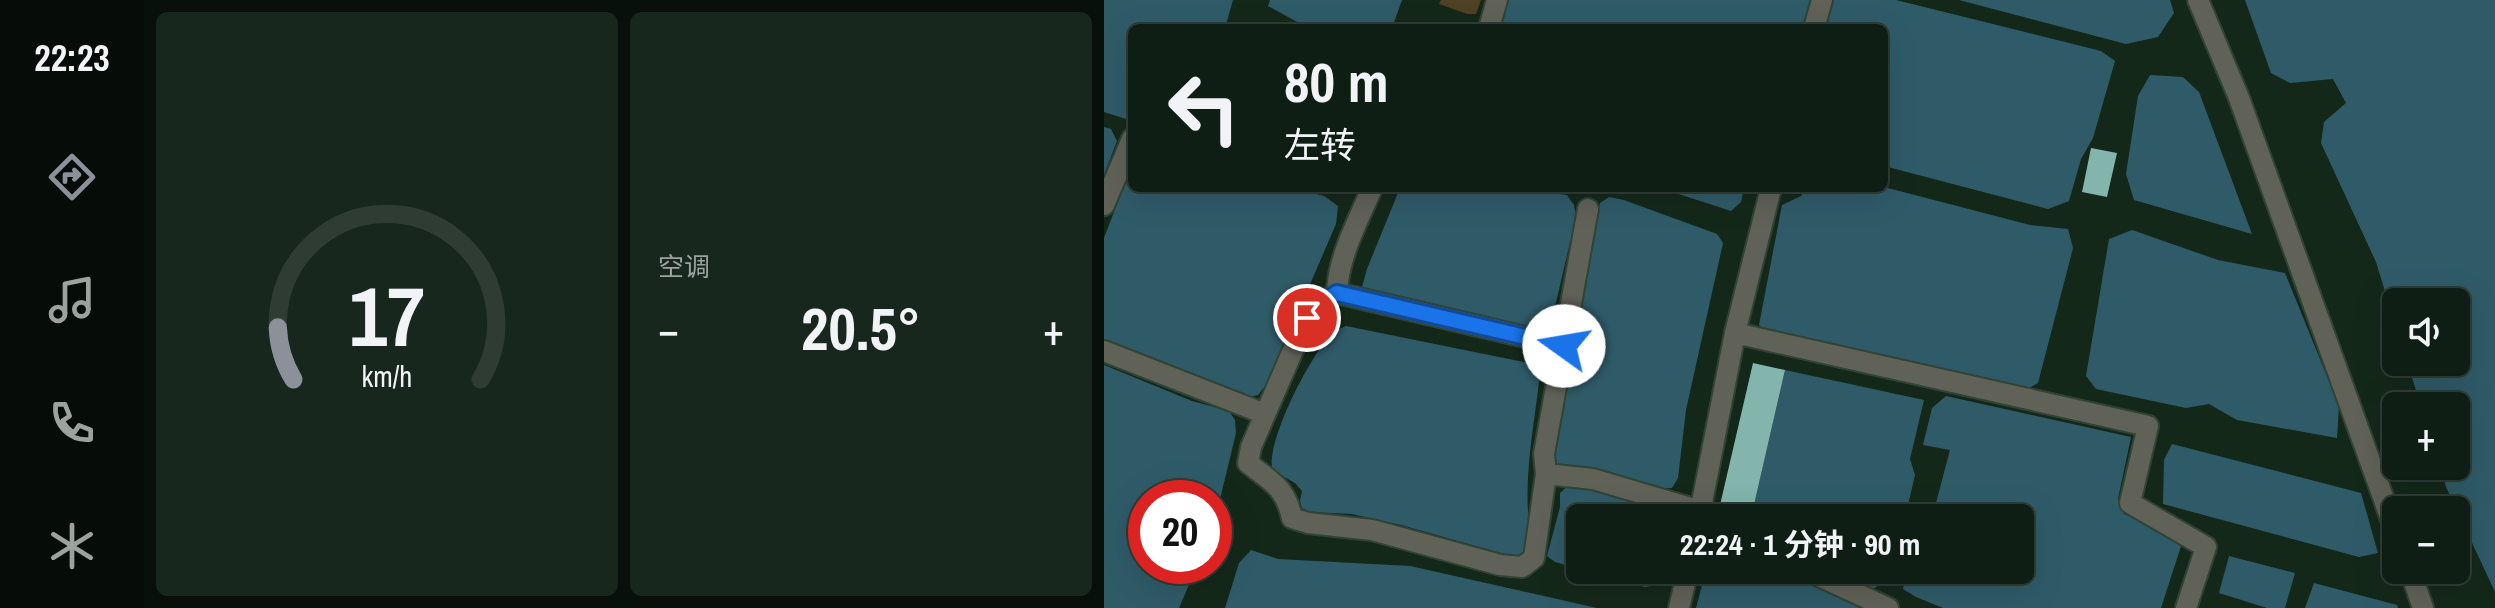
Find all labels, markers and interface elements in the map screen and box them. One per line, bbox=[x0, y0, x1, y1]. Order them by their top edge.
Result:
text: 22:23 bbox=[34, 34, 110, 82]
text: 80 m bbox=[1284, 44, 1389, 119]
icon: left bbox=[1152, 56, 1256, 160]
text: 左转 bbox=[1284, 121, 1356, 169]
icon: directions bbox=[44, 149, 100, 205]
text: 空调 bbox=[658, 249, 710, 284]
text: 17 bbox=[349, 260, 425, 372]
icon: music bbox=[44, 272, 100, 328]
pin bbox=[1273, 284, 1341, 352]
text: 20.5° bbox=[801, 288, 921, 369]
map controls bbox=[2382, 288, 2470, 584]
button: sound bbox=[2382, 288, 2470, 376]
icon: arrive bbox=[1285, 296, 1329, 340]
text: − bbox=[658, 299, 679, 359]
text: + bbox=[1043, 299, 1064, 359]
position arrow bbox=[1522, 304, 1606, 388]
text: km/h bbox=[362, 357, 412, 396]
button: + bbox=[2382, 392, 2470, 480]
icon: phone bbox=[44, 395, 100, 451]
speed limit sign: 20 bbox=[1128, 480, 1232, 584]
button: − bbox=[2382, 496, 2470, 584]
icon: climate bbox=[44, 518, 100, 574]
text: 22:24 · 1 分钟 · 90 m bbox=[1680, 524, 1920, 564]

